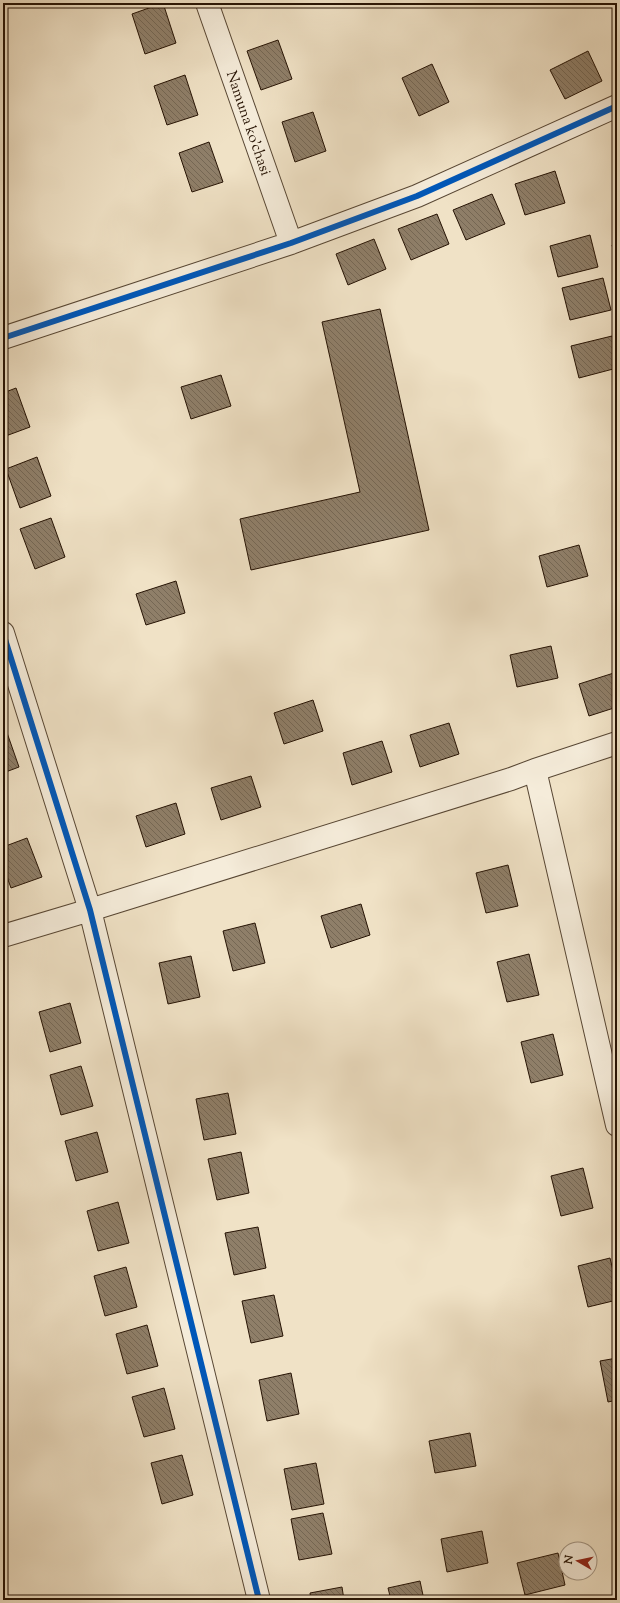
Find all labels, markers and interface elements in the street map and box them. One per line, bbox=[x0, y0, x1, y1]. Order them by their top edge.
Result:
street label: Namuna ko'chasi bbox=[220, 68, 275, 179]
north arrow bbox=[558, 1541, 598, 1581]
text: N bbox=[560, 1554, 578, 1566]

